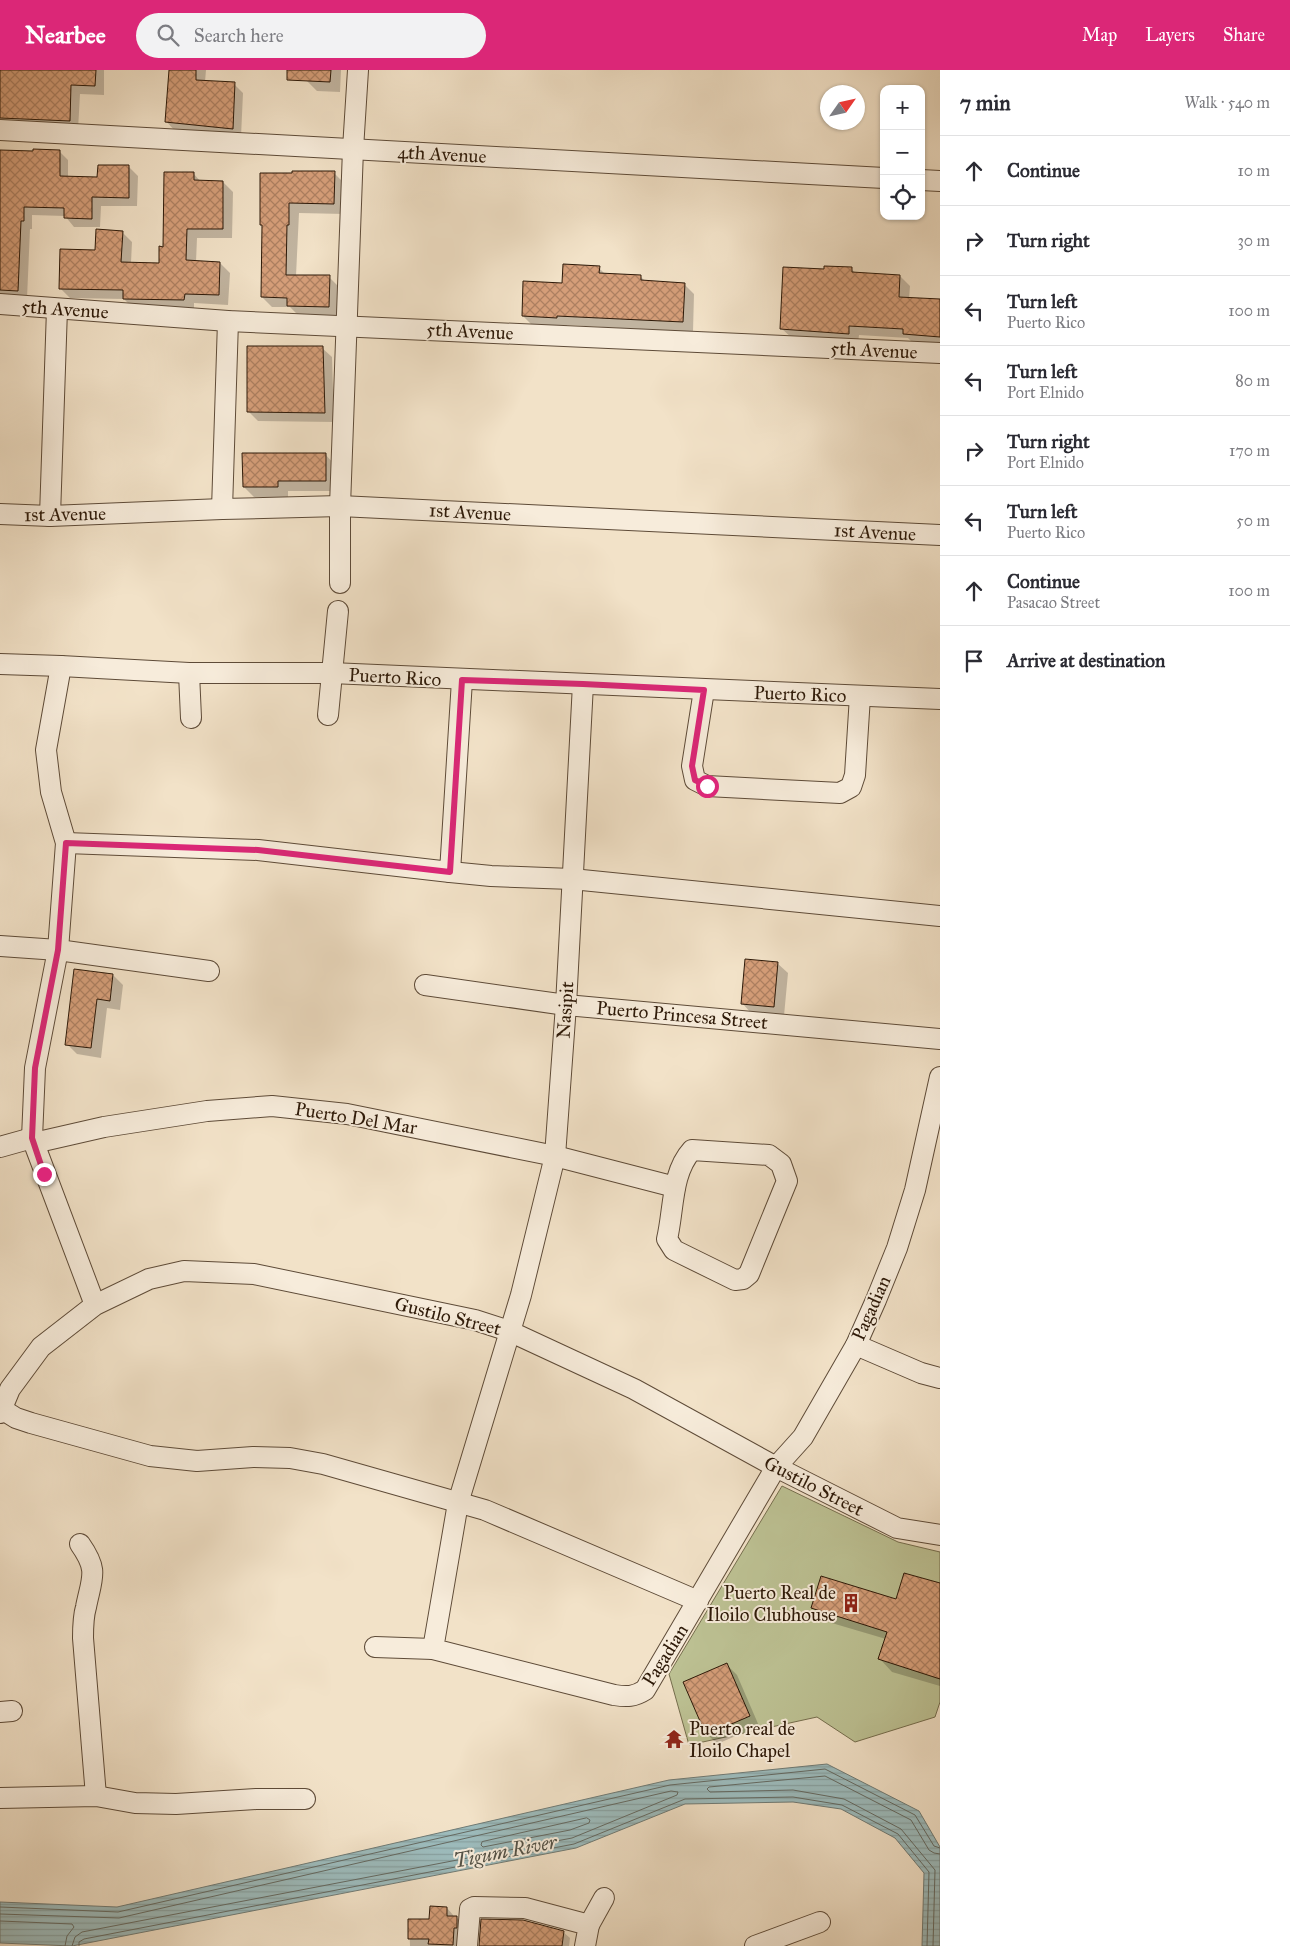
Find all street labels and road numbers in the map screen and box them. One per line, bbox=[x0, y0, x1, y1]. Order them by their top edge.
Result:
street label: 4th Avenue bbox=[397, 140, 487, 168]
street label: 5th Avenue bbox=[21, 294, 109, 324]
street label: 5th Avenue bbox=[426, 317, 514, 345]
street label: 5th Avenue bbox=[830, 336, 918, 364]
street label: 1st Avenue bbox=[428, 498, 512, 526]
street label: 1st Avenue bbox=[24, 502, 106, 526]
street label: 1st Avenue bbox=[833, 518, 917, 546]
street label: Puerto Rico bbox=[348, 663, 442, 691]
street label: Puerto Rico bbox=[753, 681, 847, 707]
street label: Nasipit bbox=[552, 980, 578, 1039]
street label: Puerto Princesa Street bbox=[595, 996, 769, 1034]
street label: Puerto Del Mar bbox=[293, 1097, 420, 1139]
street label: Pagadian bbox=[847, 1272, 896, 1344]
street label: Gustilo Street bbox=[392, 1292, 504, 1340]
street label: Gustilo Street bbox=[760, 1451, 868, 1521]
street label: Pagadian bbox=[637, 1620, 694, 1691]

